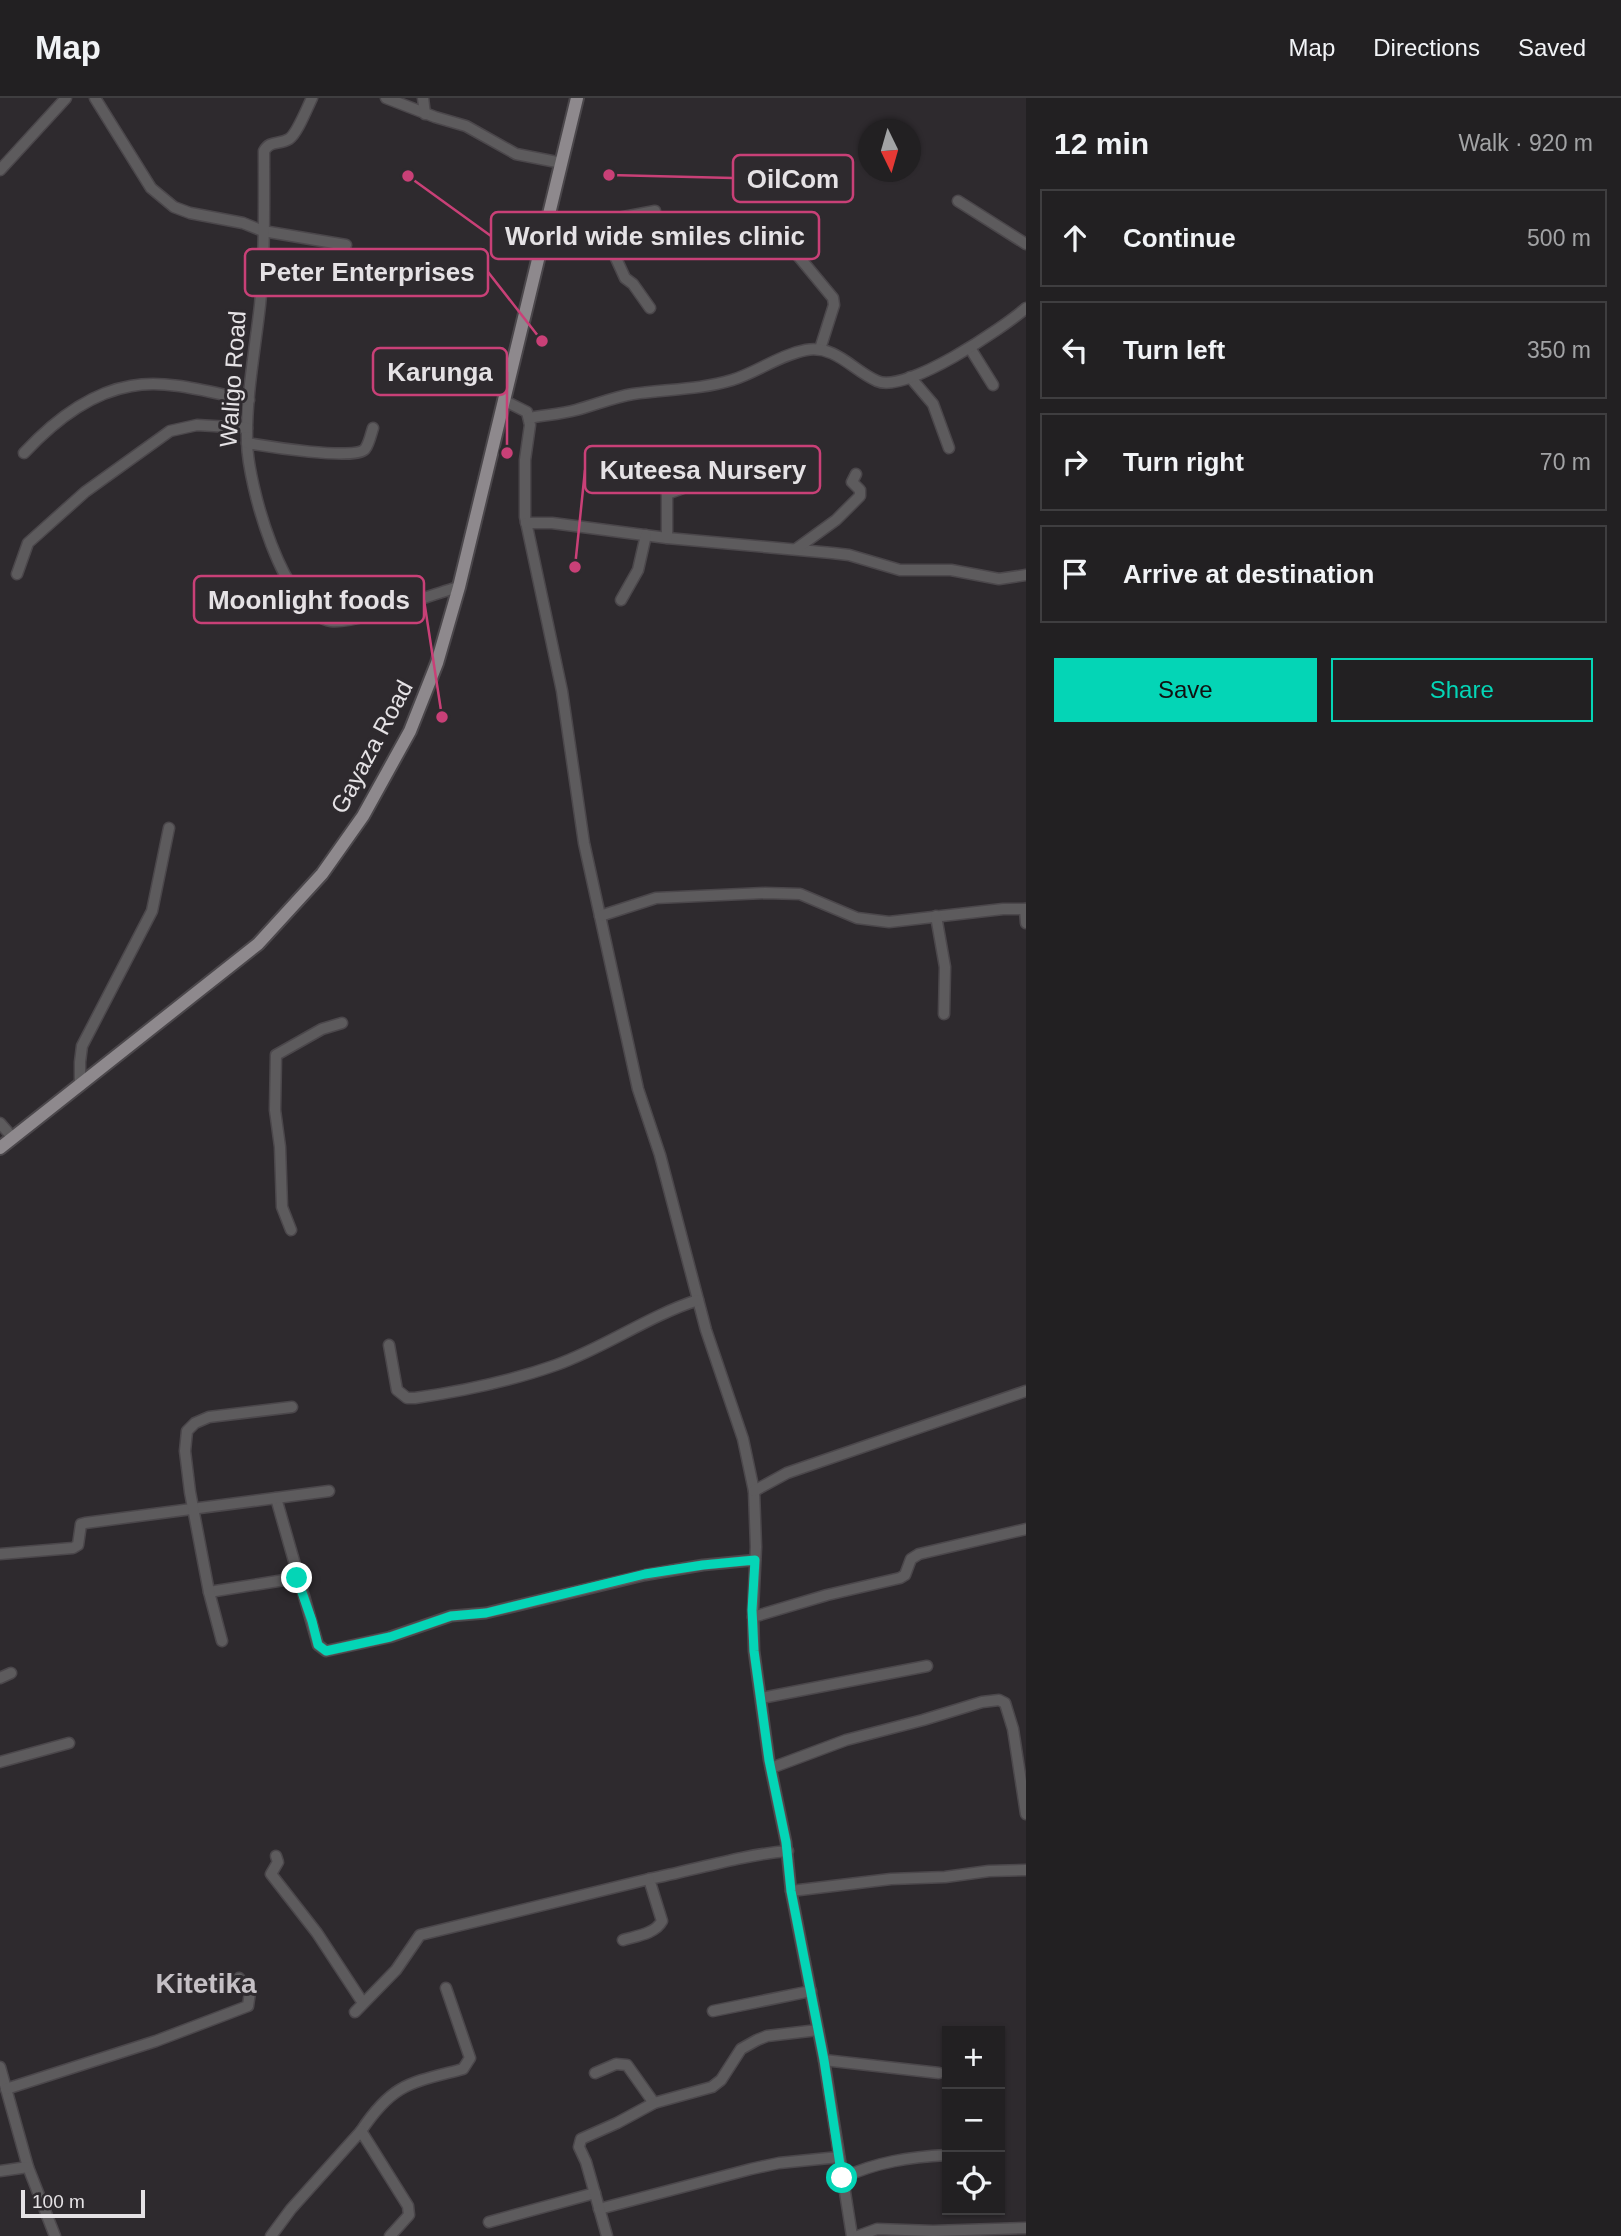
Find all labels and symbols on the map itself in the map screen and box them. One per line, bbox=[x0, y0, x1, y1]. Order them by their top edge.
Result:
north arrow bbox=[858, 119, 921, 182]
callout: OilCom bbox=[733, 155, 853, 202]
text: OilCom bbox=[747, 164, 839, 194]
callout: World wide smiles clinic bbox=[491, 212, 819, 259]
text: World wide smiles clinic bbox=[505, 221, 805, 251]
callout: Peter Enterprises bbox=[245, 249, 488, 296]
text: Peter Enterprises bbox=[259, 257, 475, 287]
street label: Waligo Road bbox=[214, 310, 251, 448]
callout: Karunga bbox=[373, 348, 507, 395]
text: Karunga bbox=[387, 357, 493, 387]
callout: Kuteesa Nursery bbox=[585, 446, 820, 493]
text: Kuteesa Nursery bbox=[600, 455, 807, 485]
callout: Moonlight foods bbox=[194, 576, 424, 623]
text: Moonlight foods bbox=[208, 585, 410, 615]
street label: Gayaza Road bbox=[325, 676, 418, 818]
route end bbox=[281, 1562, 312, 1593]
district label: Kitetika bbox=[155, 1968, 257, 1999]
route start bbox=[826, 2162, 857, 2193]
scale bar bbox=[21, 2187, 145, 2219]

